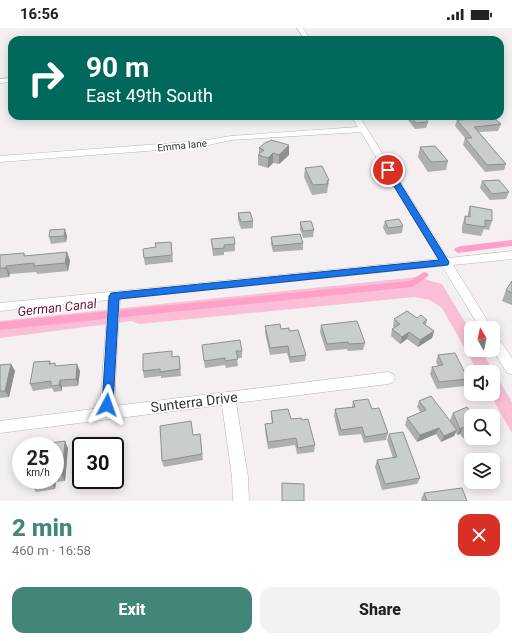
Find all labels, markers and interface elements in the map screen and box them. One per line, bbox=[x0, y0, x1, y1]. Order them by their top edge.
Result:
text: 16:56 bbox=[20, 5, 59, 23]
text: 90 m bbox=[86, 51, 149, 84]
icon: right bbox=[20, 52, 72, 104]
text: East 49th South bbox=[86, 85, 213, 106]
street label: Emma lane bbox=[157, 137, 207, 154]
pin bbox=[371, 153, 405, 187]
icon: arrive bbox=[377, 159, 399, 181]
water label: German Canal bbox=[17, 296, 98, 319]
north arrow bbox=[464, 321, 500, 357]
map controls bbox=[464, 321, 500, 489]
button: sound bbox=[464, 365, 500, 401]
position arrow bbox=[86, 384, 128, 426]
street label: Sunterra Drive bbox=[150, 389, 238, 415]
button: search bbox=[464, 409, 500, 445]
speed limit sign: 30 bbox=[72, 437, 124, 489]
text: 25 bbox=[27, 446, 49, 470]
button: layers bbox=[464, 453, 500, 489]
text: km/h bbox=[26, 467, 50, 478]
text: 2 min bbox=[12, 514, 73, 542]
button: close bbox=[458, 514, 500, 556]
text: 460 m · 16:58 bbox=[12, 543, 91, 558]
button: Exit bbox=[12, 587, 252, 633]
button: Share bbox=[260, 587, 500, 633]

